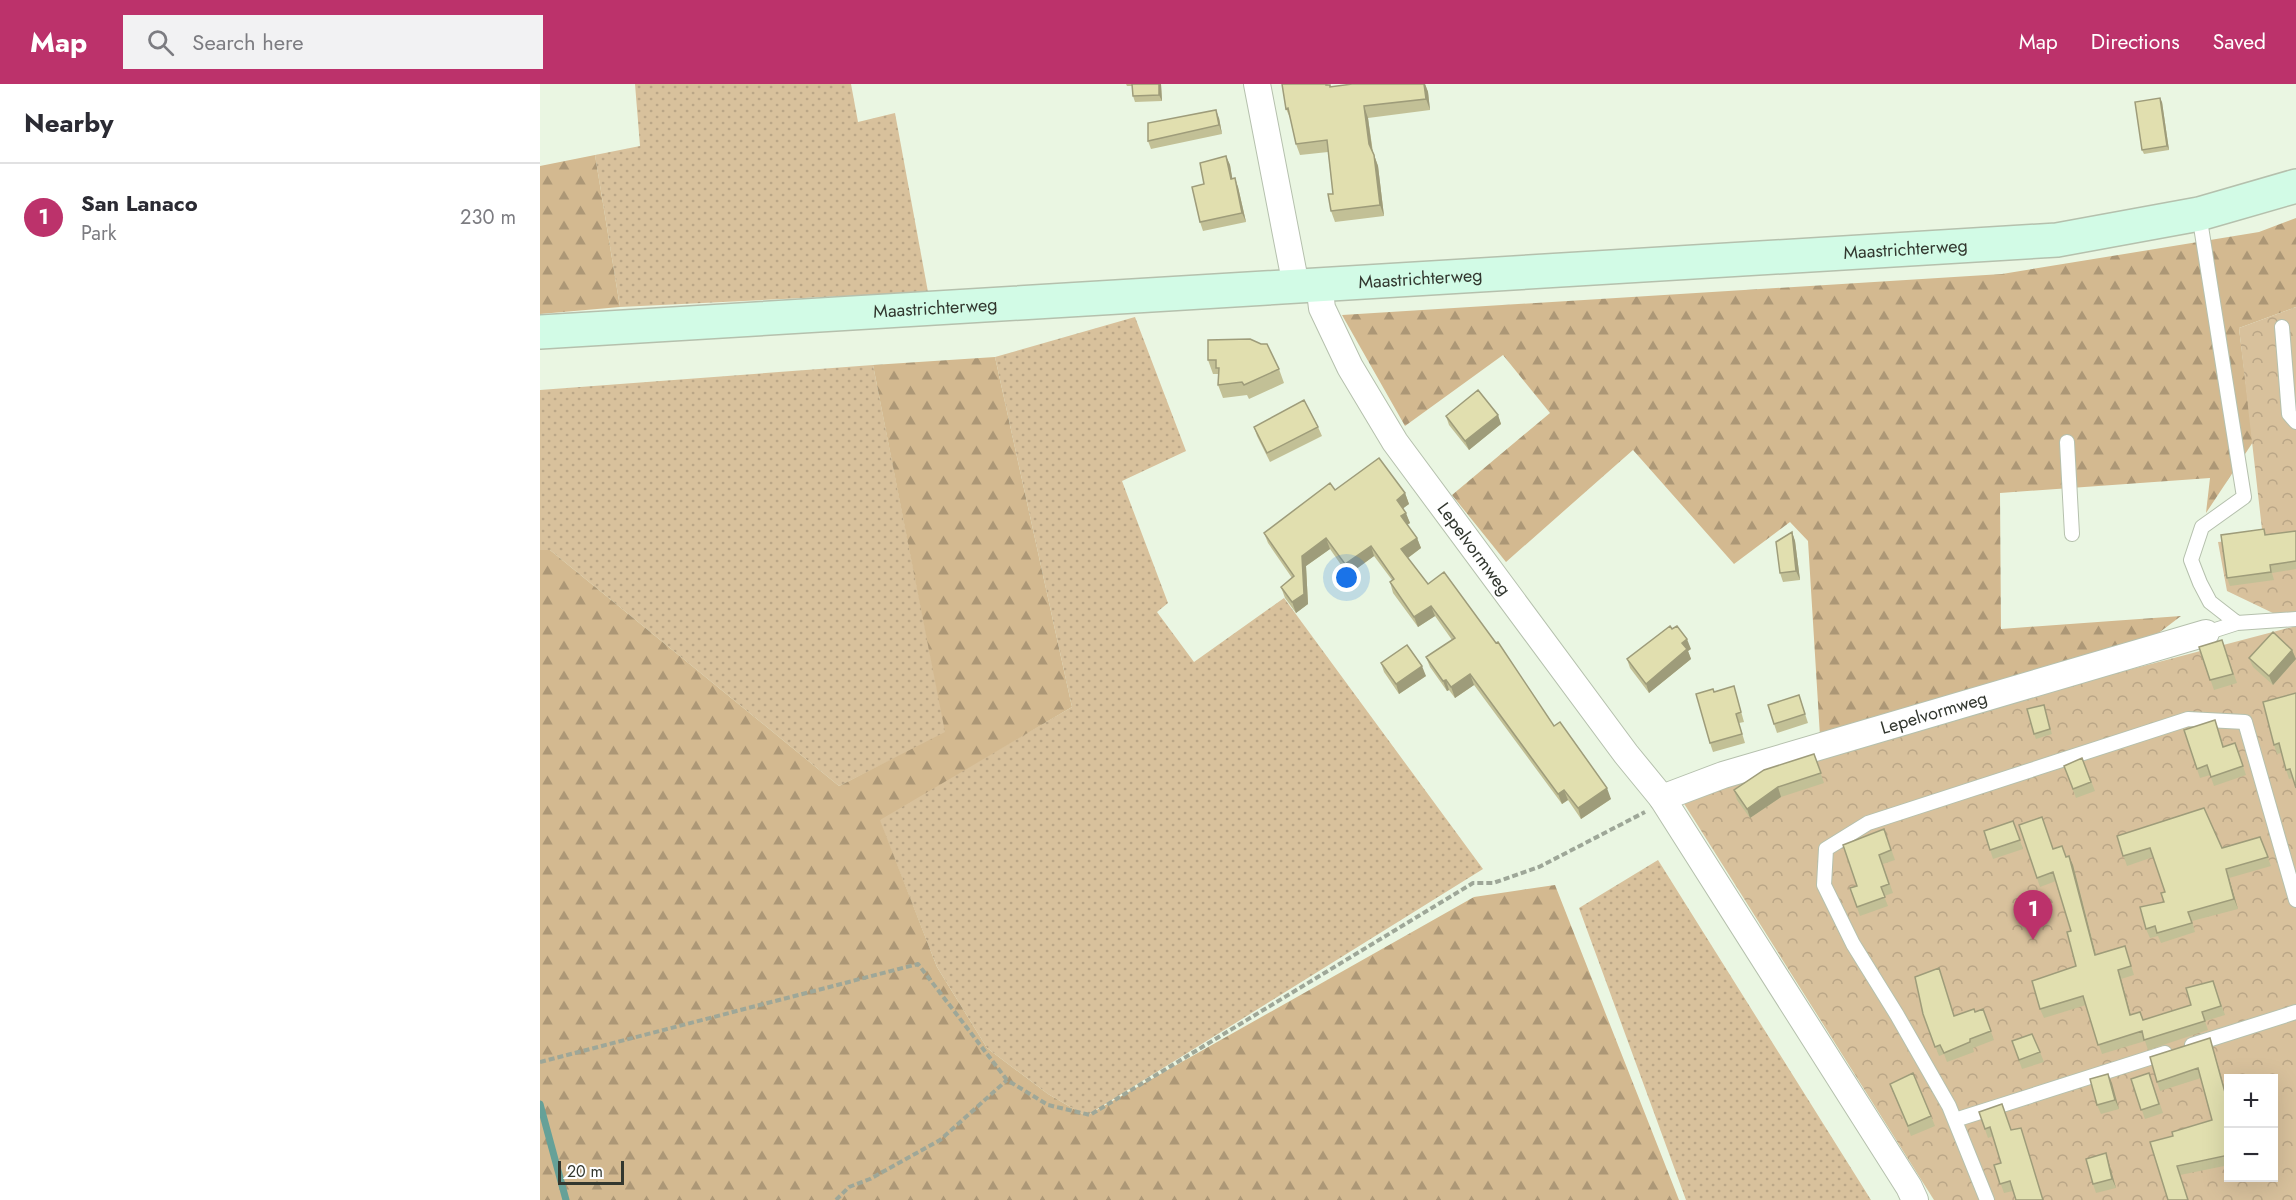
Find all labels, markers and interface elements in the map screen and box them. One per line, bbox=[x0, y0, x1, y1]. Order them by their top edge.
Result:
search box bbox=[123, 15, 543, 69]
text: Map bbox=[30, 22, 87, 63]
icon: search bbox=[144, 26, 177, 59]
text: Search here bbox=[192, 26, 304, 58]
text: Map bbox=[2019, 27, 2058, 57]
text: Directions bbox=[2091, 27, 2180, 57]
text: Saved bbox=[2213, 27, 2266, 57]
text: Nearby bbox=[24, 104, 113, 142]
text: San Lanaco bbox=[81, 187, 198, 219]
text: 1 bbox=[38, 203, 49, 232]
text: 230 m bbox=[460, 203, 516, 232]
text: Park bbox=[81, 219, 117, 248]
street label: Maastrichterweg bbox=[1843, 232, 1968, 266]
street label: Maastrichterweg bbox=[1358, 262, 1483, 295]
street label: Maastrichterweg bbox=[872, 291, 998, 325]
street label: Lepelvormweg bbox=[1431, 497, 1517, 601]
your location bbox=[1332, 563, 1361, 592]
street label: Lepelvormweg bbox=[1877, 685, 1990, 741]
pin: 1 bbox=[2014, 890, 2052, 940]
map controls bbox=[2224, 1074, 2278, 1182]
button: + bbox=[2224, 1074, 2278, 1128]
button: − bbox=[2224, 1128, 2278, 1182]
scale bar bbox=[558, 1158, 624, 1186]
text: 20 m bbox=[567, 1160, 603, 1183]

